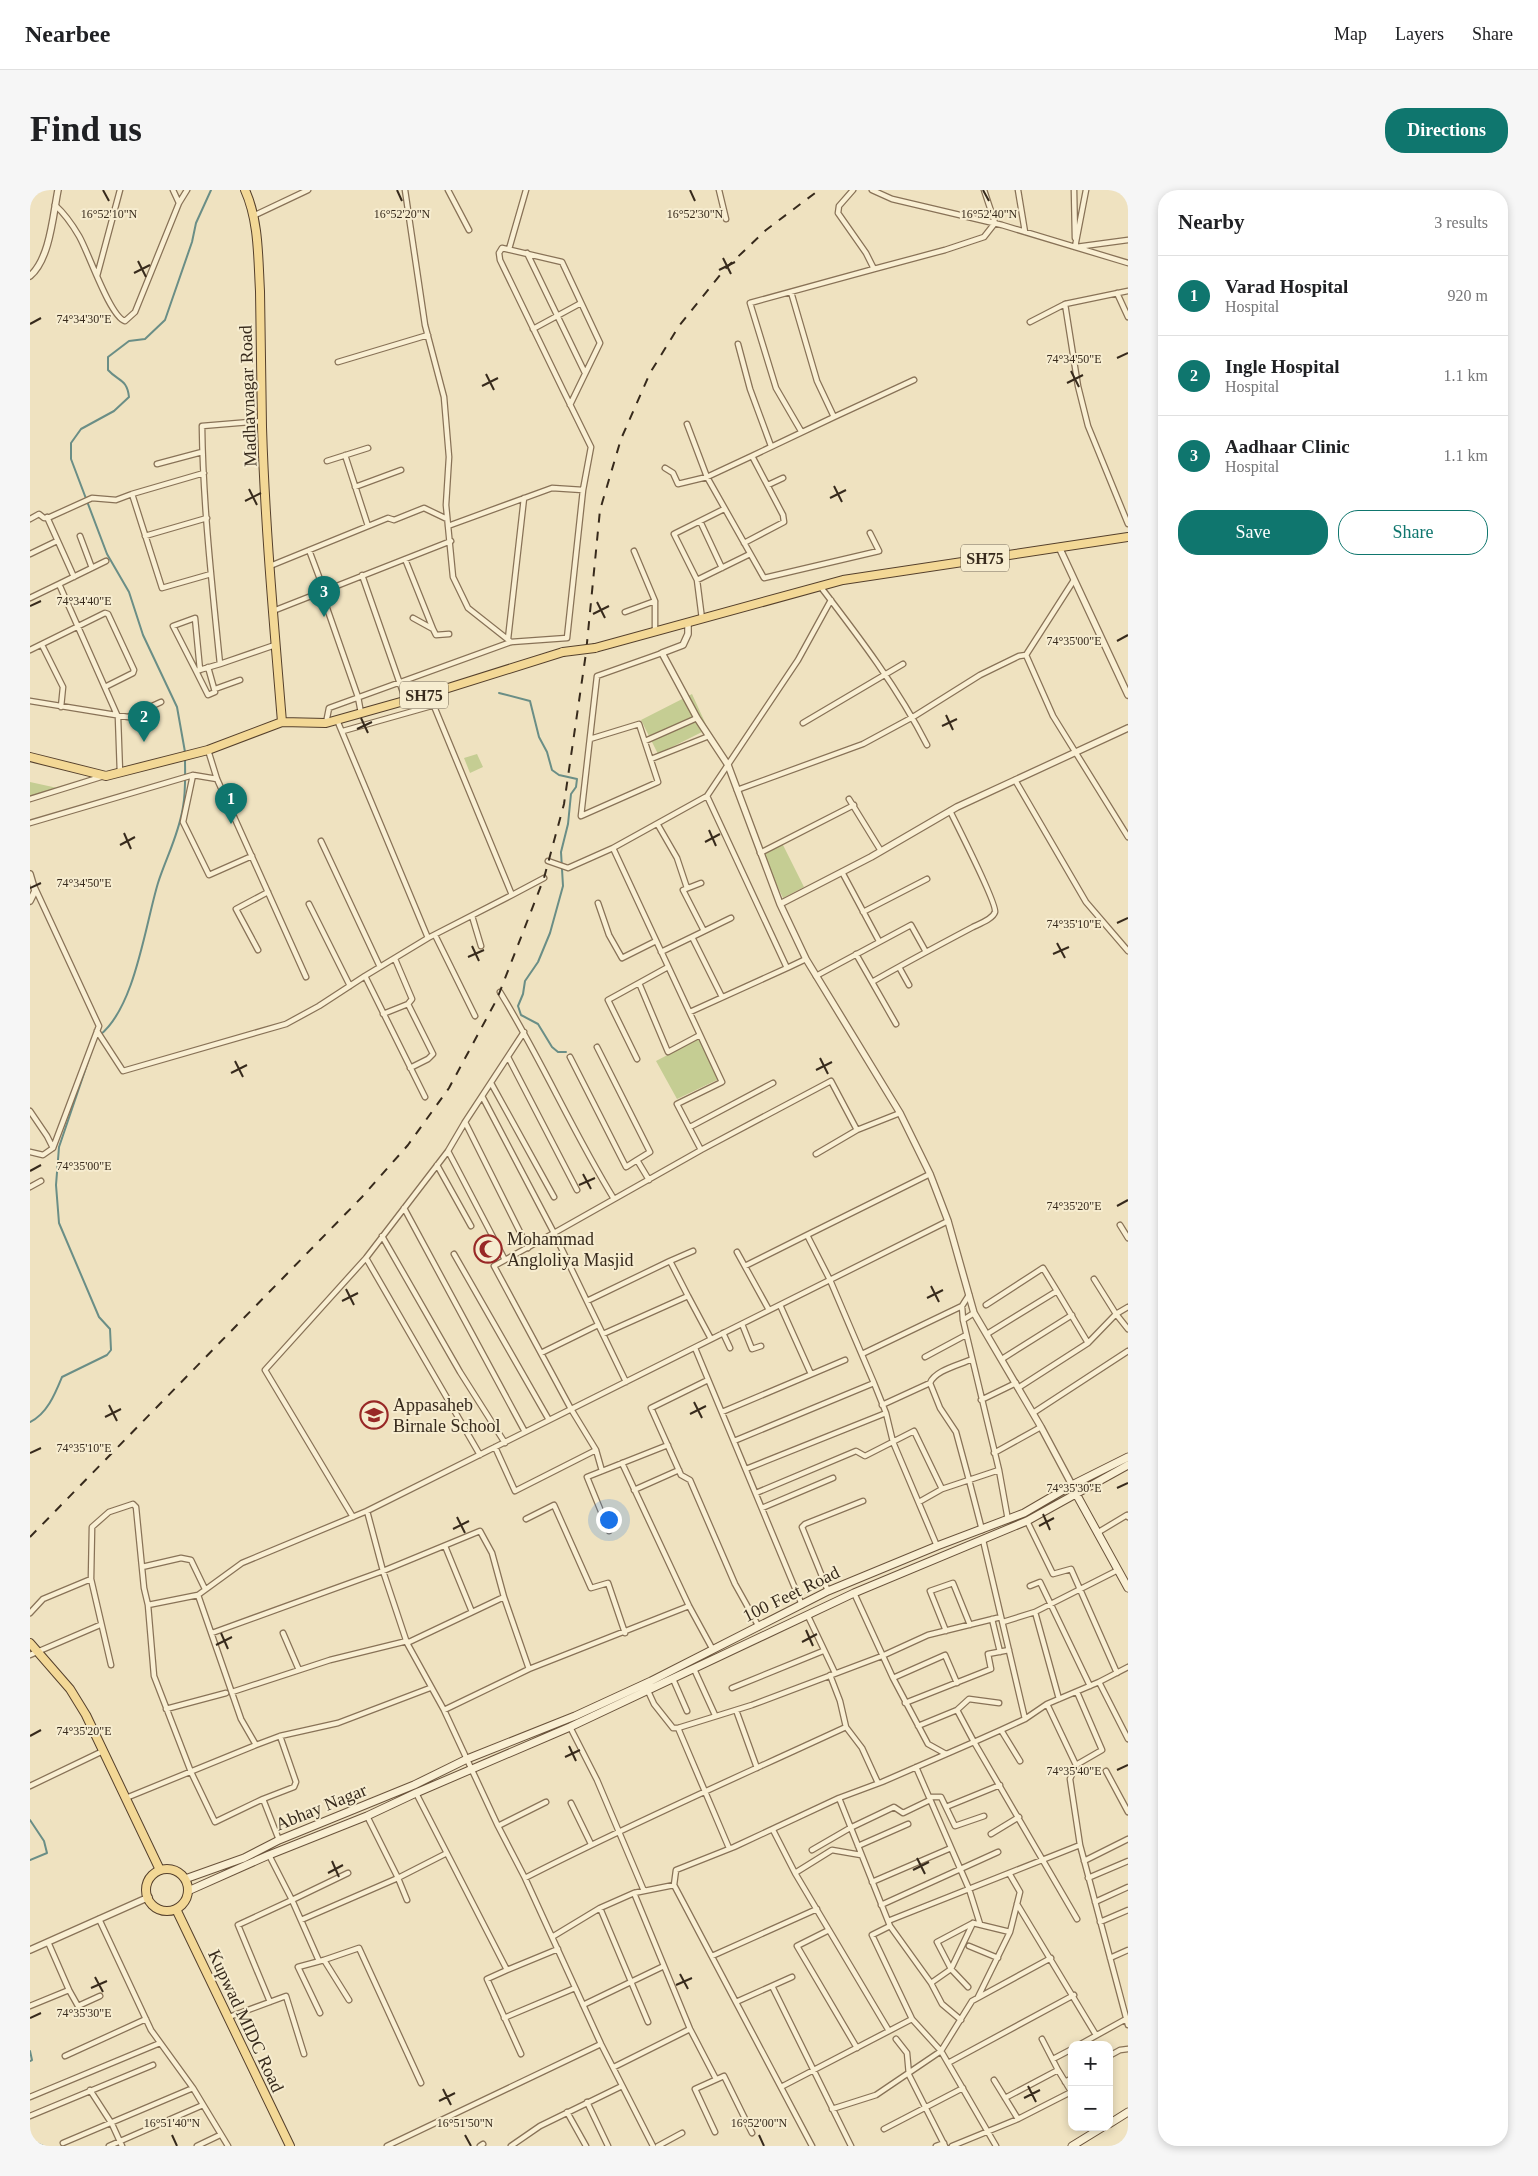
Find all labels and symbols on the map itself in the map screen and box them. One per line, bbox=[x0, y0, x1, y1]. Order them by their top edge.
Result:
text: 16°52'10"N bbox=[81, 207, 138, 221]
text: 16°52'20"N bbox=[374, 207, 431, 221]
text: 16°52'30"N bbox=[667, 207, 724, 221]
text: 16°52'40"N bbox=[961, 207, 1018, 221]
text: 74°34'30"E bbox=[56, 312, 112, 326]
street label: Madhavnagar Road bbox=[236, 325, 260, 467]
text: 74°34'50"E bbox=[1046, 352, 1102, 366]
road number: SH75 bbox=[961, 544, 1009, 572]
pin: 3 bbox=[308, 576, 340, 617]
text: 74°34'40"E bbox=[56, 594, 112, 608]
text: 74°35'00"E bbox=[1046, 634, 1102, 648]
road number: SH75 bbox=[400, 682, 448, 708]
pin: 2 bbox=[128, 701, 160, 742]
pin: 1 bbox=[215, 783, 247, 824]
text: 74°34'50"E bbox=[56, 876, 112, 890]
text: 74°35'10"E bbox=[1046, 917, 1102, 931]
text: 74°35'00"E bbox=[56, 1159, 112, 1173]
text: 74°35'20"E bbox=[1046, 1199, 1102, 1213]
place label: Mohammad Angloliya Masjid bbox=[507, 1229, 634, 1270]
mosque icon: Mohammad Angloliya Masjid bbox=[473, 1234, 503, 1264]
place label: Appasaheb Birnale School bbox=[393, 1395, 500, 1436]
school or university icon: Appasaheb Birnale School bbox=[359, 1400, 389, 1430]
text: 74°35'10"E bbox=[56, 1441, 112, 1455]
text: 74°35'30"E bbox=[1046, 1481, 1102, 1495]
your location bbox=[596, 1507, 622, 1533]
street label: 100 Feet Road bbox=[739, 1562, 843, 1626]
text: 74°35'20"E bbox=[56, 1724, 112, 1738]
text: 74°35'40"E bbox=[1046, 1764, 1102, 1778]
street label: Abhay Nagar bbox=[273, 1780, 369, 1834]
street label: Kupwad MIDC Road bbox=[204, 1947, 288, 2095]
text: 74°35'30"E bbox=[56, 2006, 112, 2020]
text: 16°51'40"N bbox=[144, 2116, 201, 2130]
text: 16°51'50"N bbox=[437, 2116, 494, 2130]
text: 16°52'00"N bbox=[731, 2116, 788, 2130]

